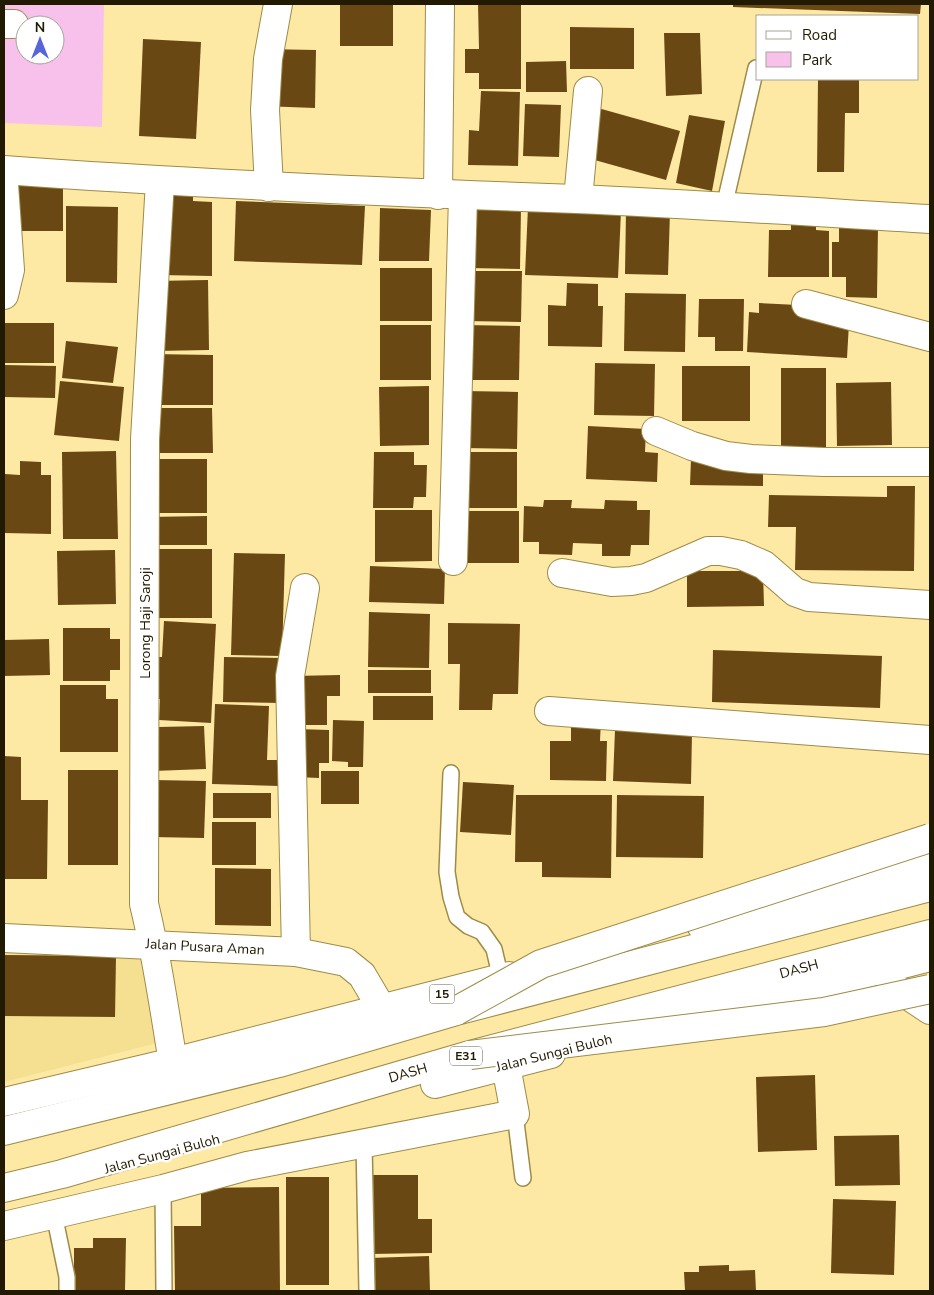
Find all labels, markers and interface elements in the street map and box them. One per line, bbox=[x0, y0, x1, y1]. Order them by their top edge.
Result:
north arrow bbox=[15, 15, 65, 65]
legend bbox=[756, 15, 919, 80]
text: N bbox=[35, 18, 45, 37]
text: Road bbox=[802, 25, 837, 45]
text: Park bbox=[802, 50, 832, 70]
street label: Lorong Haji Saroji bbox=[136, 567, 155, 679]
street label: Jalan Pusara Aman bbox=[144, 934, 265, 960]
street label: DASH bbox=[777, 955, 821, 983]
road number: 15 bbox=[430, 984, 454, 1004]
street label: Jalan Sungai Buloh bbox=[493, 1029, 614, 1077]
road number: E31 bbox=[450, 1046, 482, 1066]
street label: DASH bbox=[386, 1058, 430, 1088]
street label: Jalan Sungai Buloh bbox=[101, 1129, 222, 1179]

